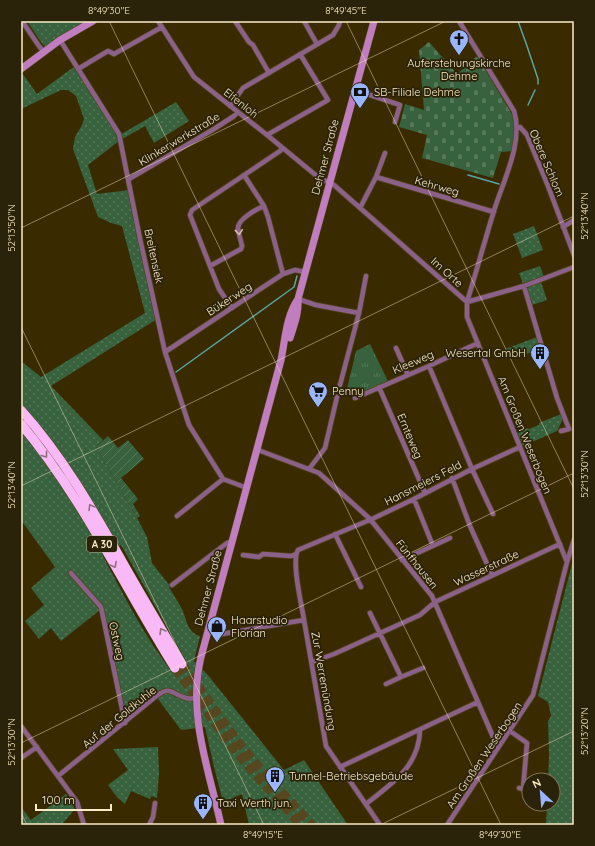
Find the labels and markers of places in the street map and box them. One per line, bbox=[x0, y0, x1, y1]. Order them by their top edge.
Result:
church icon: Auferstehungskirche Dehme bbox=[448, 28, 470, 56]
place label: Auferstehungskirche Dehme bbox=[407, 56, 511, 83]
bank icon: SB-Filiale Dehme bbox=[349, 81, 371, 109]
place label: SB-Filiale Dehme bbox=[374, 85, 460, 99]
building icon: Wesertal GmbH bbox=[529, 342, 551, 370]
place label: Wesertal GmbH bbox=[446, 346, 526, 360]
supermarket icon: Penny bbox=[307, 380, 329, 408]
place label: Penny bbox=[332, 384, 364, 398]
place label: Haarstudio Florian bbox=[231, 613, 288, 640]
shop icon: Haarstudio Florian bbox=[206, 615, 228, 643]
building icon: Tunnel-Betriebsgebäude bbox=[264, 765, 286, 793]
place label: Tunnel-Betriebsgebäude bbox=[289, 769, 413, 783]
building icon: Taxi Werth jun. bbox=[192, 792, 214, 820]
place label: Taxi Werth jun. bbox=[217, 796, 291, 810]

